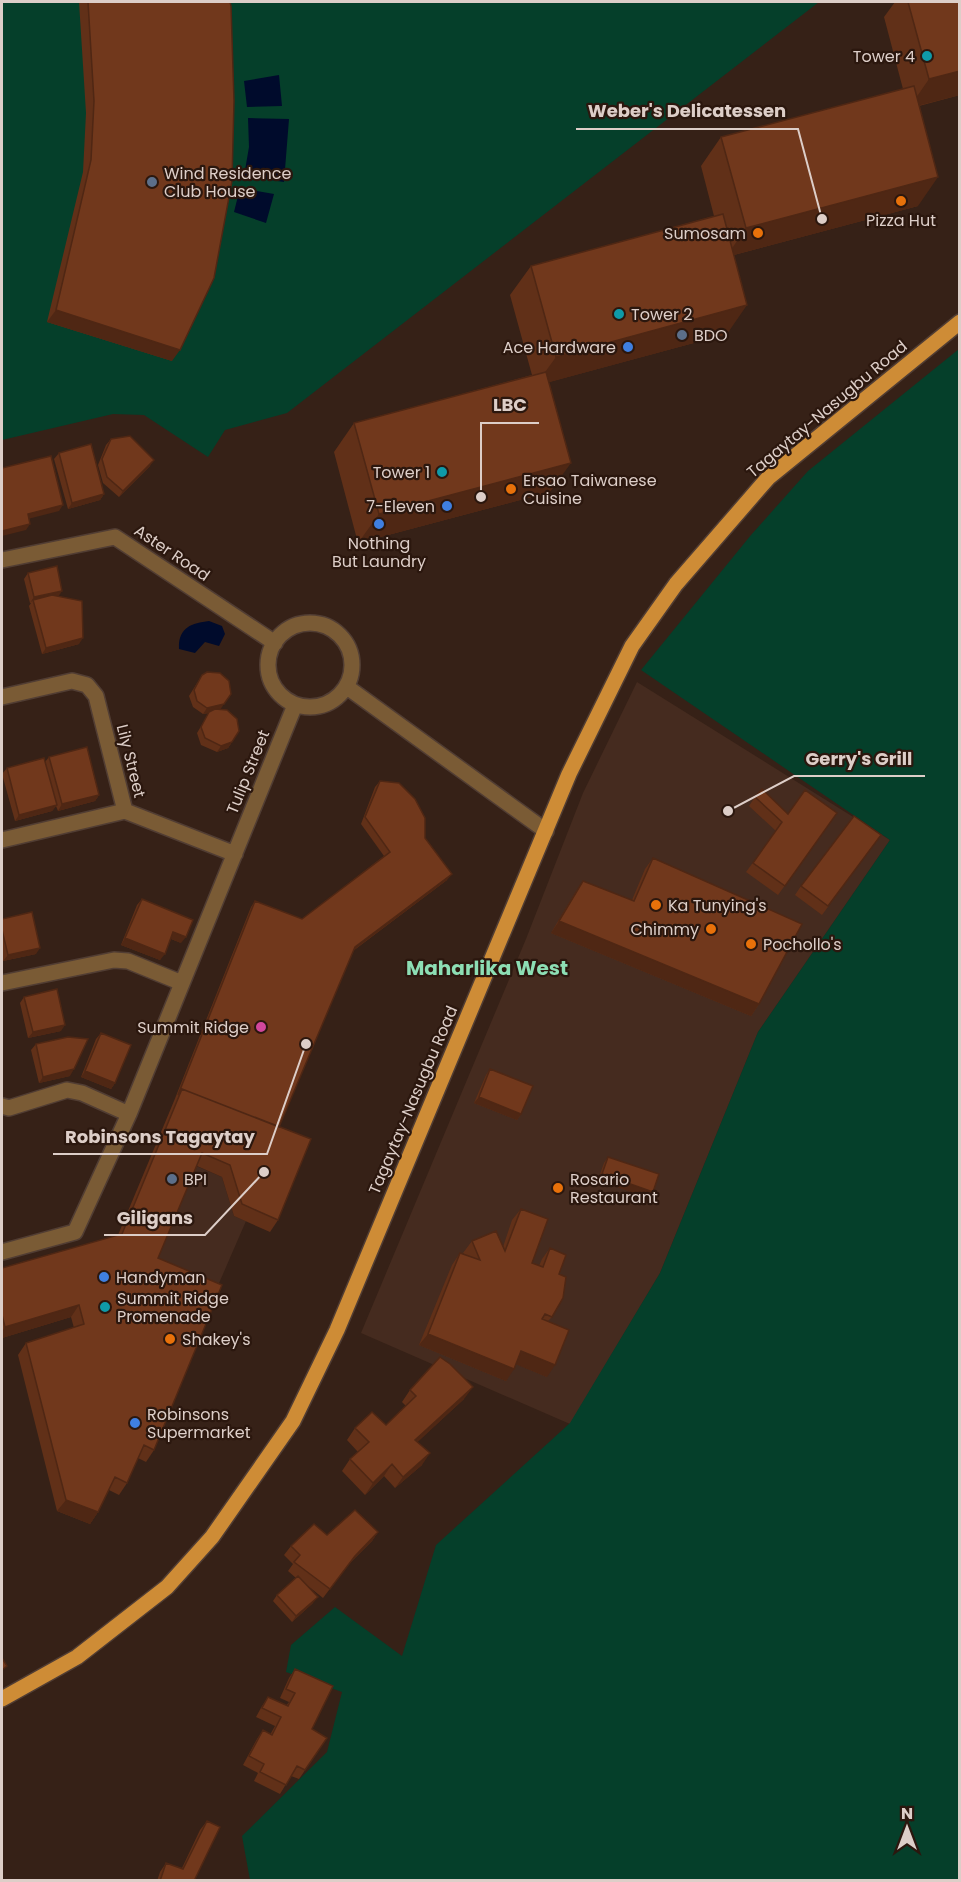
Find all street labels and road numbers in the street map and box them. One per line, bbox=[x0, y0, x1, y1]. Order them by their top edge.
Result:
street label: Tagaytay-Nasugbu Road bbox=[742, 335, 912, 483]
street label: Aster Road bbox=[130, 519, 214, 587]
street label: Lily Street bbox=[111, 722, 151, 800]
street label: Tulip Street bbox=[221, 726, 275, 817]
street label: Tagaytay-Nasugbu Road bbox=[363, 1002, 463, 1198]

